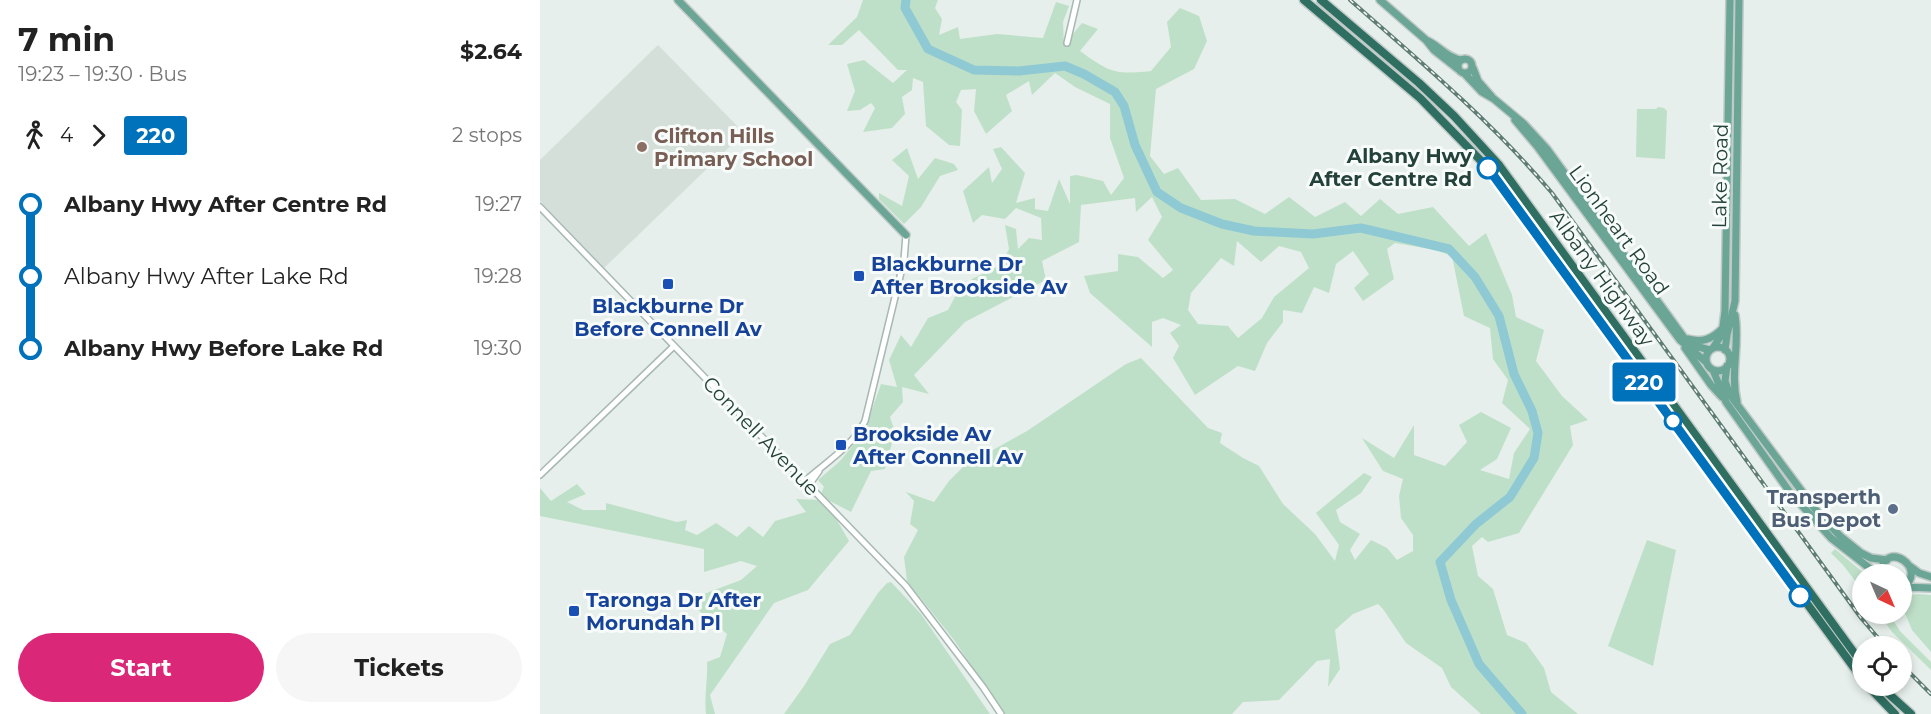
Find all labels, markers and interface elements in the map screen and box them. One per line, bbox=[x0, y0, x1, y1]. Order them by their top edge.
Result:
text: 7 min bbox=[18, 19, 115, 59]
text: $2.64 bbox=[460, 38, 522, 65]
text: 19:23 – 19:30 · Bus bbox=[18, 62, 187, 86]
icon: walk bbox=[18, 119, 51, 152]
icon: forward bbox=[82, 119, 115, 152]
text: 4 bbox=[60, 123, 73, 147]
text: 220 bbox=[136, 123, 175, 148]
text: 2 stops bbox=[452, 123, 522, 147]
street label: Lake Road bbox=[1707, 123, 1733, 229]
place label: Clifton Hills Primary School bbox=[654, 124, 813, 171]
marker: Clifton Hills Primary School bbox=[635, 140, 649, 154]
place label: Albany Hwy After Centre Rd bbox=[1308, 144, 1473, 191]
marker: Albany Hwy After Centre Rd bbox=[1477, 157, 1499, 179]
street label: Lionheart Road bbox=[1564, 161, 1674, 299]
text: Albany Hwy After Centre Rd bbox=[64, 191, 387, 218]
text: 19:27 bbox=[475, 192, 522, 216]
street label: Albany Highway bbox=[1545, 205, 1660, 351]
place label: Blackburne Dr After Brookside Av bbox=[870, 252, 1069, 299]
text: Albany Hwy After Lake Rd bbox=[64, 263, 349, 290]
text: 19:28 bbox=[474, 264, 522, 288]
marker: Blackburne Dr After Brookside Av bbox=[852, 269, 866, 283]
marker: Blackburne Dr Before Connell Av bbox=[661, 277, 675, 291]
place label: Blackburne Dr Before Connell Av bbox=[574, 294, 763, 341]
text: Albany Hwy Before Lake Rd bbox=[64, 335, 383, 362]
text: 19:30 bbox=[474, 336, 522, 360]
line badge: 220 bbox=[1610, 362, 1678, 401]
text: 220 bbox=[1624, 370, 1664, 395]
street label: Connell Avenue bbox=[698, 371, 824, 501]
unlabelled marker bbox=[1664, 412, 1682, 430]
place label: Brookside Av After Connell Av bbox=[852, 422, 1024, 469]
marker: Brookside Av After Connell Av bbox=[834, 438, 848, 452]
place label: Transperth Bus Depot bbox=[1766, 485, 1881, 532]
marker: Transperth Bus Depot bbox=[1886, 502, 1900, 516]
north arrow bbox=[1852, 564, 1912, 624]
map controls bbox=[1852, 564, 1912, 696]
unlabelled marker bbox=[1789, 585, 1811, 607]
place label: Taronga Dr After Morundah Pl bbox=[586, 588, 761, 635]
marker: Taronga Dr After Morundah Pl bbox=[567, 604, 581, 618]
button: Start bbox=[18, 633, 264, 702]
button: Tickets bbox=[276, 633, 522, 702]
button: locate bbox=[1852, 636, 1912, 696]

